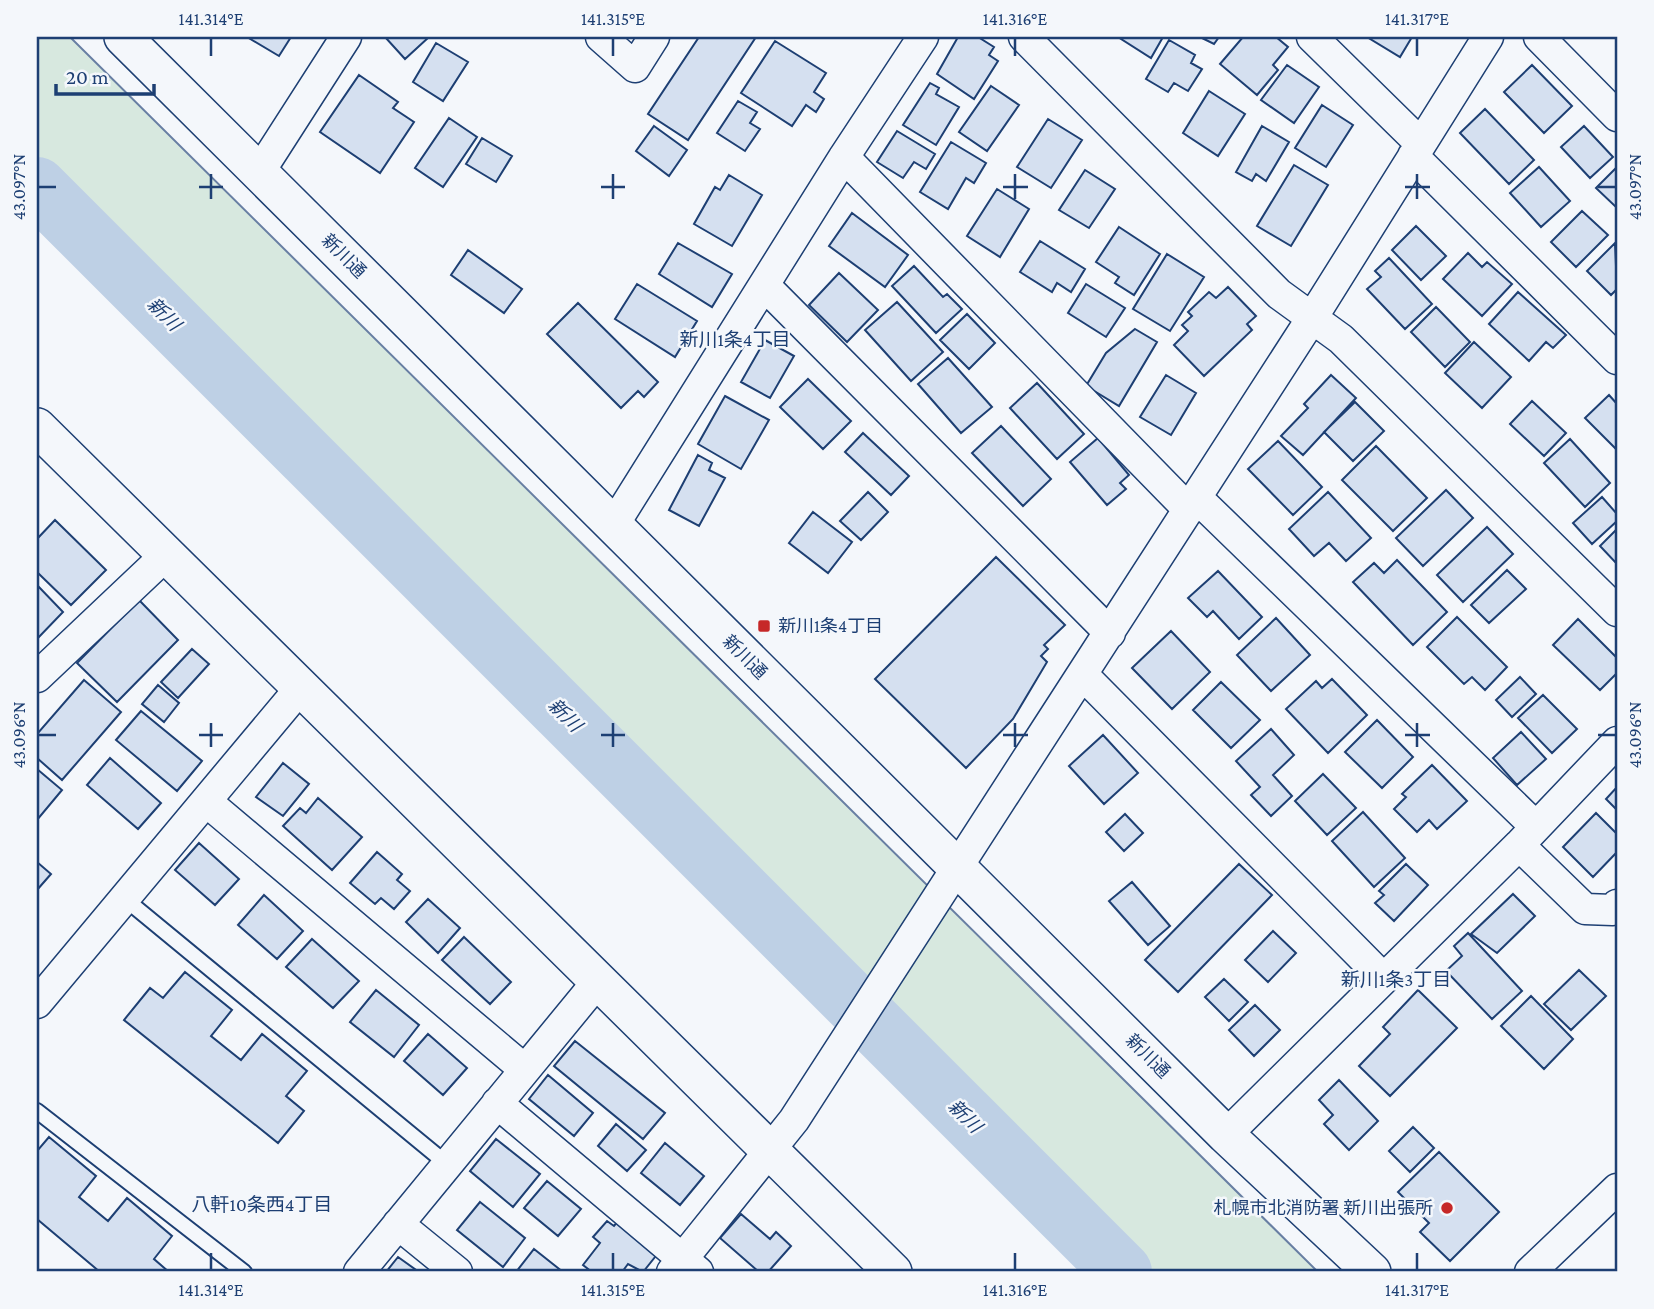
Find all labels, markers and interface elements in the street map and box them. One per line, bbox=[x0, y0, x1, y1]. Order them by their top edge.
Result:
text: 141.314°E bbox=[179, 9, 244, 29]
text: 141.315°E bbox=[581, 9, 645, 29]
text: 141.316°E bbox=[983, 9, 1047, 29]
text: 141.317°E bbox=[1385, 9, 1449, 29]
scale bar bbox=[56, 52, 154, 96]
text: 20 m bbox=[66, 65, 109, 89]
text: 43.097°N bbox=[9, 154, 29, 220]
text: 43.097°N bbox=[1625, 154, 1645, 220]
street label: 新川通 bbox=[318, 230, 370, 282]
water label: 新川 bbox=[143, 293, 186, 336]
district label: 新川1条4丁目 bbox=[679, 329, 791, 350]
place label: 新川1条4丁目 bbox=[778, 616, 883, 636]
marker: 新川1条4丁目 bbox=[756, 618, 772, 634]
street label: 新川通 bbox=[719, 631, 771, 683]
water label: 新川 bbox=[544, 694, 587, 737]
text: 43.096°N bbox=[9, 701, 29, 769]
text: 43.096°N bbox=[1625, 701, 1645, 769]
district label: 新川1条3丁目 bbox=[1341, 969, 1451, 990]
street label: 新川通 bbox=[1122, 1030, 1174, 1082]
water label: 新川 bbox=[944, 1095, 987, 1138]
district label: 八軒10条西4丁目 bbox=[192, 1194, 332, 1215]
place label: 札幌市北消防署 新川出張所 bbox=[1214, 1198, 1433, 1218]
marker: 札幌市北消防署 新川出張所 bbox=[1439, 1200, 1455, 1216]
text: 141.314°E bbox=[179, 1280, 244, 1300]
text: 141.315°E bbox=[581, 1280, 645, 1300]
text: 141.316°E bbox=[983, 1280, 1047, 1300]
text: 141.317°E bbox=[1385, 1280, 1449, 1300]

